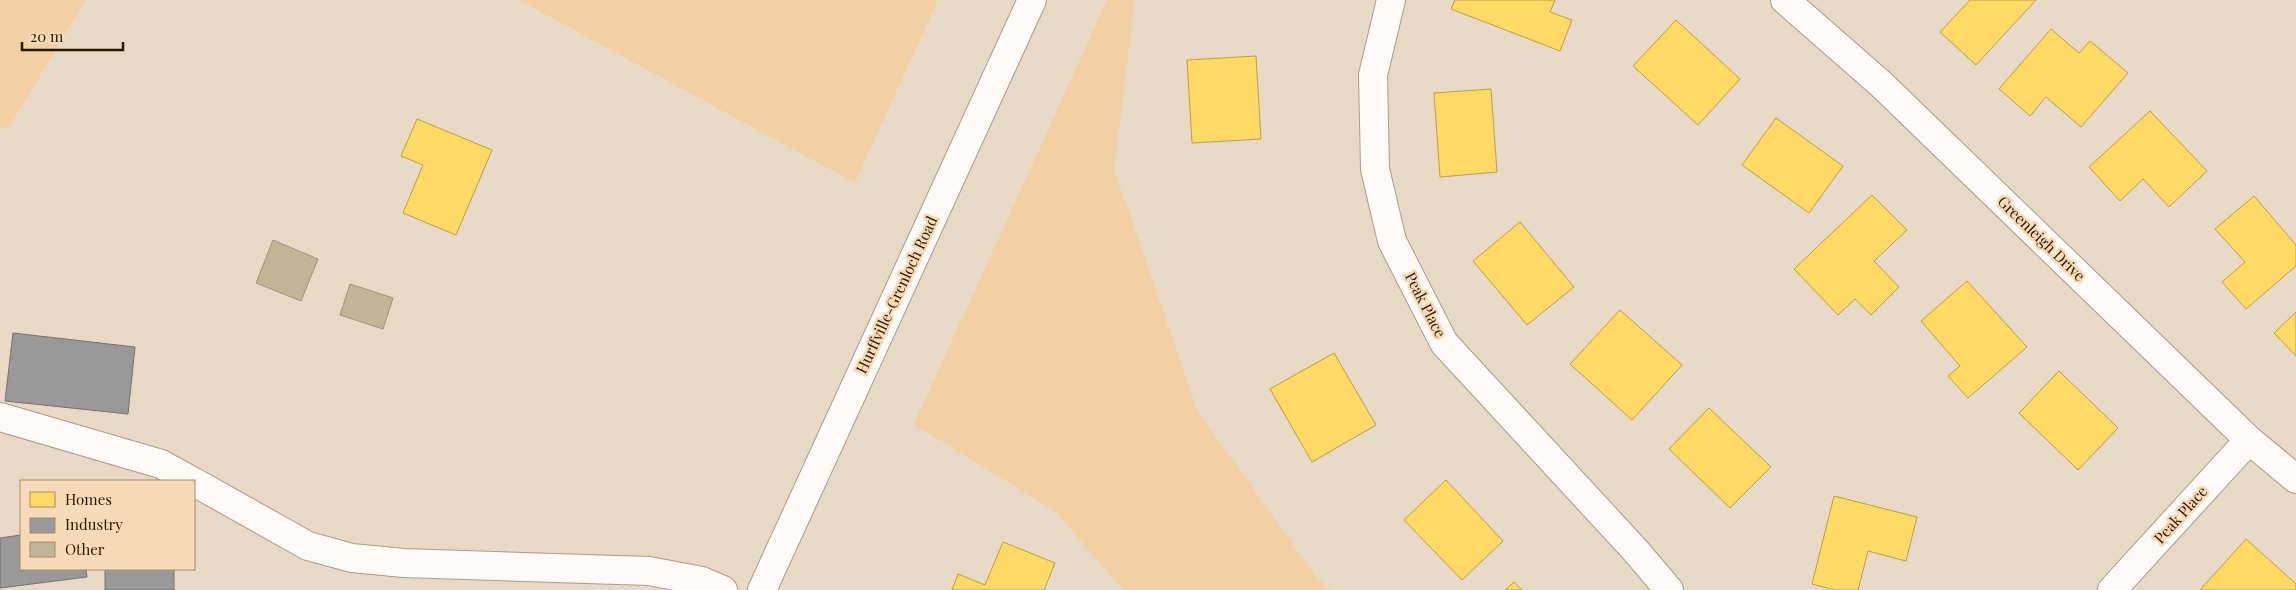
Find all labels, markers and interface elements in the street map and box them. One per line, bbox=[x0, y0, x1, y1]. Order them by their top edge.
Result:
scale bar bbox=[22, 20, 124, 52]
text: 20 m bbox=[30, 26, 64, 46]
street label: Greenleigh Drive bbox=[1994, 191, 2090, 285]
street label: Hurffville-Grenloch Road bbox=[851, 212, 941, 376]
street label: Peak Place bbox=[1401, 268, 1451, 341]
legend bbox=[20, 480, 195, 570]
street label: Peak Place bbox=[2149, 481, 2211, 547]
text: Homes bbox=[65, 489, 112, 509]
text: Industry bbox=[65, 514, 123, 534]
text: Other bbox=[65, 539, 105, 559]

